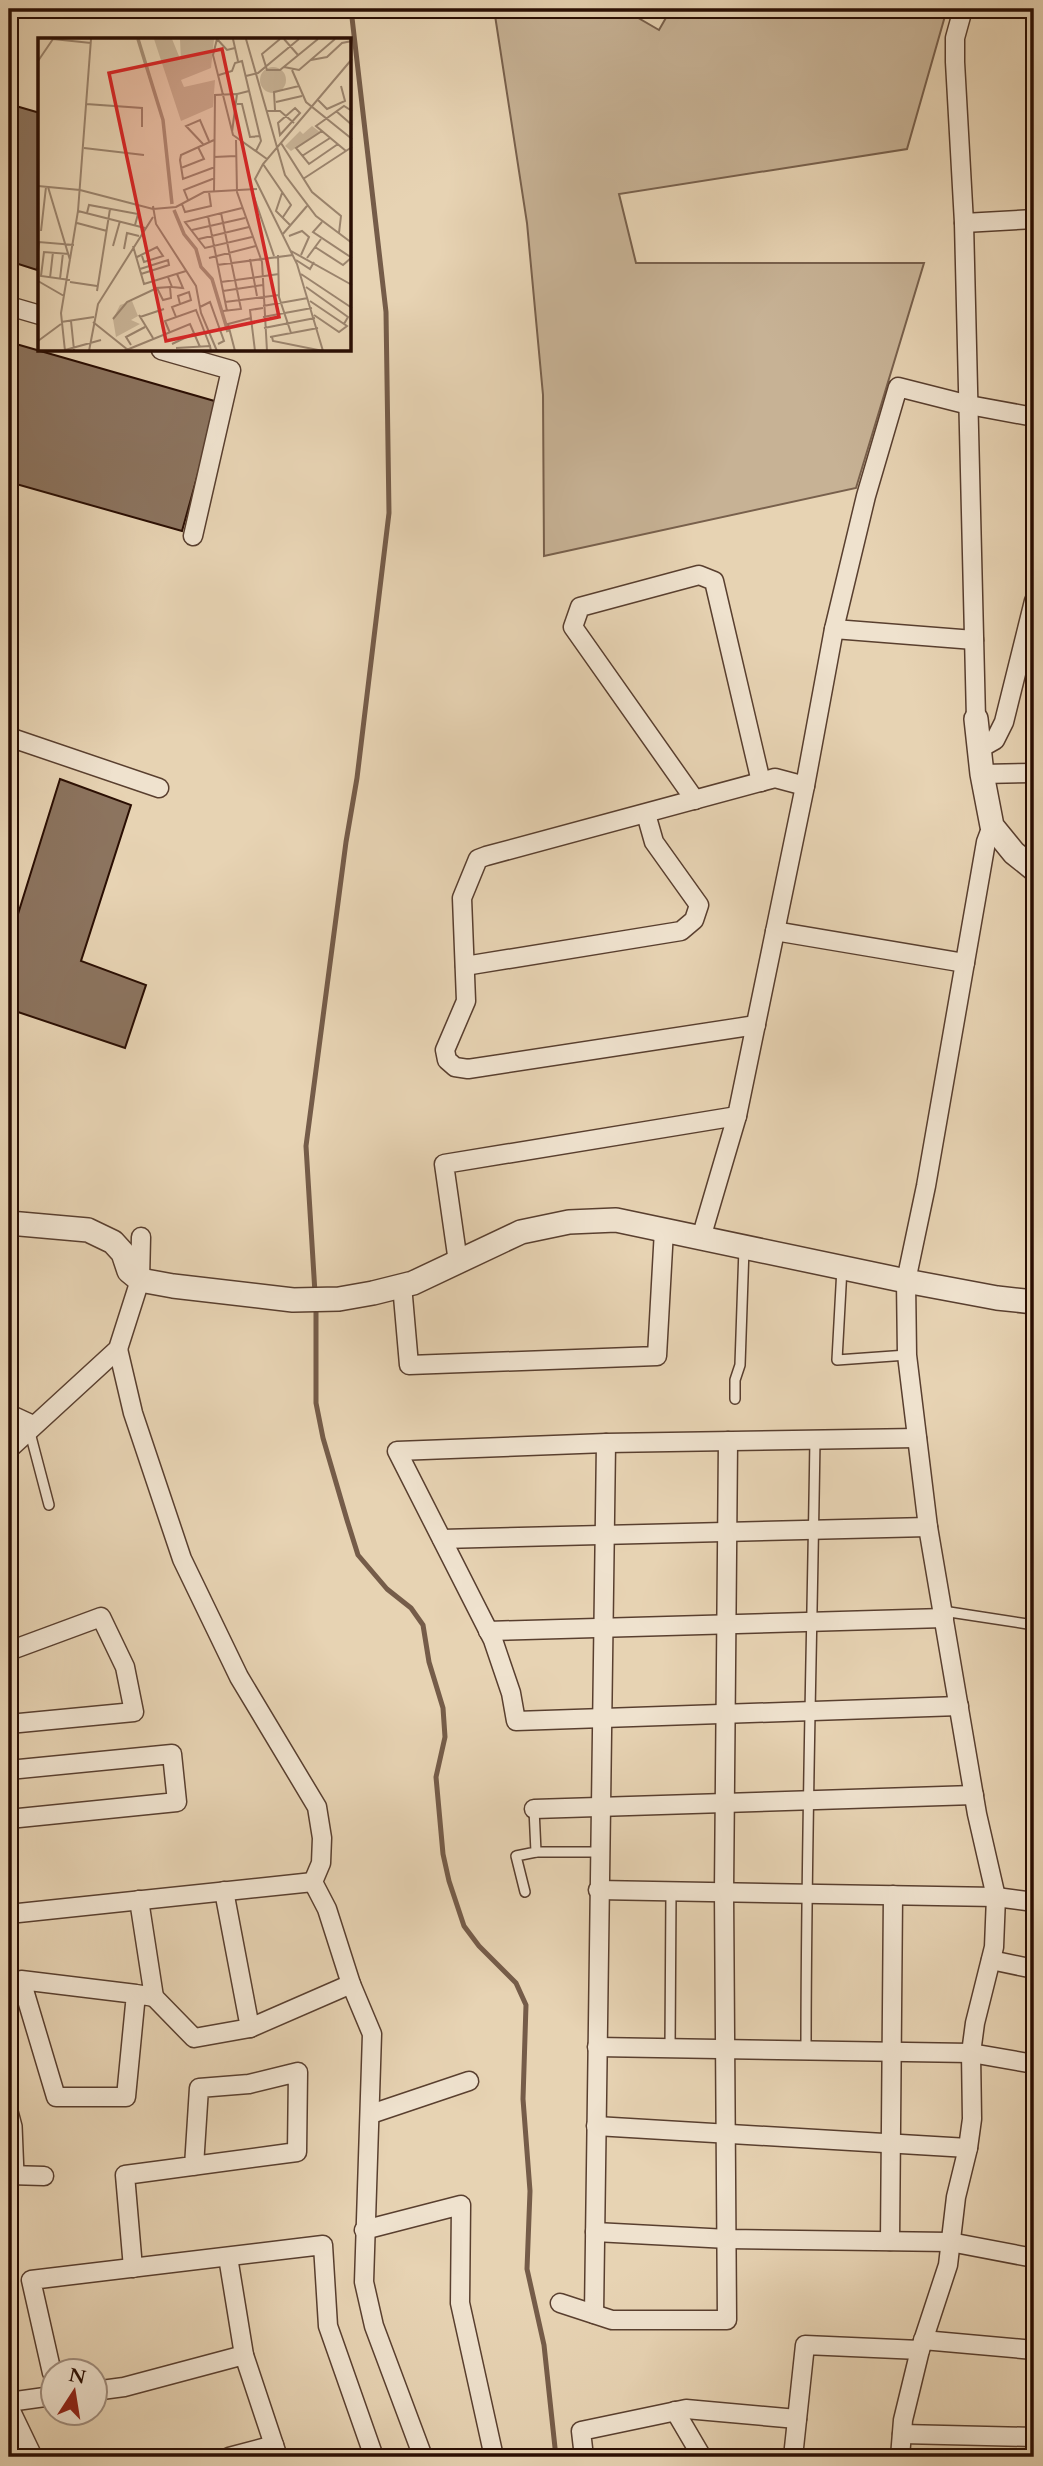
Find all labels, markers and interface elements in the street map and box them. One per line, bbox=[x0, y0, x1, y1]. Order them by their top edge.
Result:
inset map bbox=[38, 38, 352, 352]
north arrow bbox=[38, 2358, 108, 2428]
text: N bbox=[67, 2362, 89, 2391]

